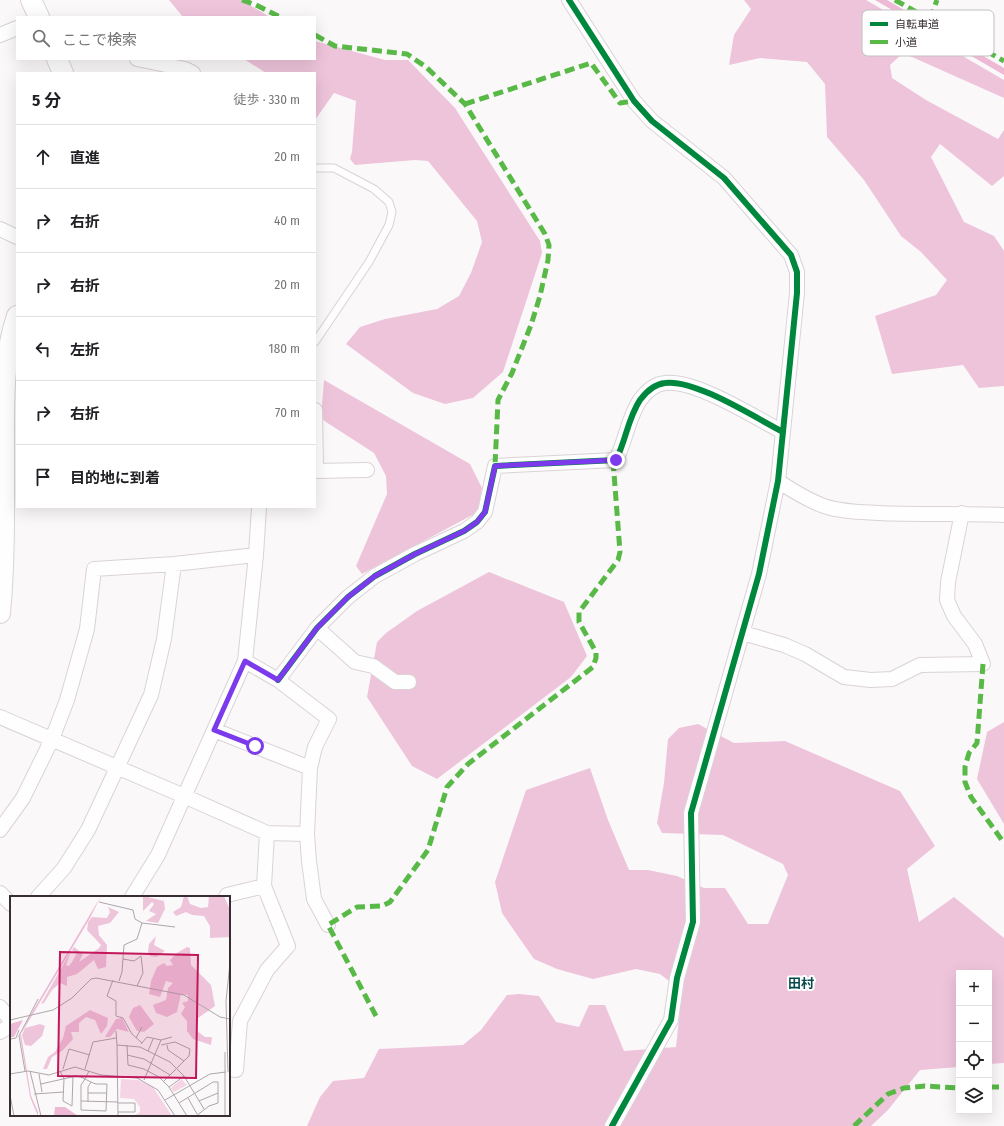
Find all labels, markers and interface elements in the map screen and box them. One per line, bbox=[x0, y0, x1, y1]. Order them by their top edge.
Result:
legend bbox=[862, 10, 994, 56]
search box bbox=[16, 16, 316, 60]
text: 自転車道 bbox=[895, 18, 939, 31]
icon: search bbox=[30, 27, 52, 49]
text: ここで検索 bbox=[62, 31, 137, 49]
text: 小道 bbox=[895, 36, 917, 49]
text: 5 分 bbox=[32, 90, 61, 111]
text: 徒歩 · 330 m bbox=[234, 92, 300, 107]
icon: ahead bbox=[32, 146, 54, 168]
text: 直進 bbox=[70, 149, 100, 167]
text: 20 m bbox=[274, 149, 300, 164]
icon: right bbox=[32, 210, 54, 232]
text: 右折 bbox=[70, 213, 100, 231]
text: 40 m bbox=[274, 213, 300, 228]
icon: right bbox=[32, 274, 54, 296]
text: 右折 bbox=[70, 277, 100, 295]
text: 20 m bbox=[274, 277, 300, 292]
icon: left bbox=[32, 338, 54, 360]
text: 左折 bbox=[70, 341, 100, 359]
text: 180 m bbox=[269, 341, 300, 356]
icon: right bbox=[32, 402, 54, 424]
text: 右折 bbox=[70, 405, 100, 423]
text: 70 m bbox=[275, 405, 300, 420]
route end bbox=[607, 451, 625, 469]
icon: arrive bbox=[32, 466, 54, 488]
text: 目的地に到着 bbox=[70, 469, 160, 487]
route start bbox=[246, 737, 264, 755]
inset map bbox=[10, 896, 230, 1116]
map controls bbox=[956, 970, 992, 1114]
button: + bbox=[956, 970, 992, 1006]
district label: 田村 bbox=[788, 976, 814, 991]
button: − bbox=[956, 1006, 992, 1042]
button: locate bbox=[956, 1042, 992, 1078]
button: layers bbox=[956, 1078, 992, 1114]

